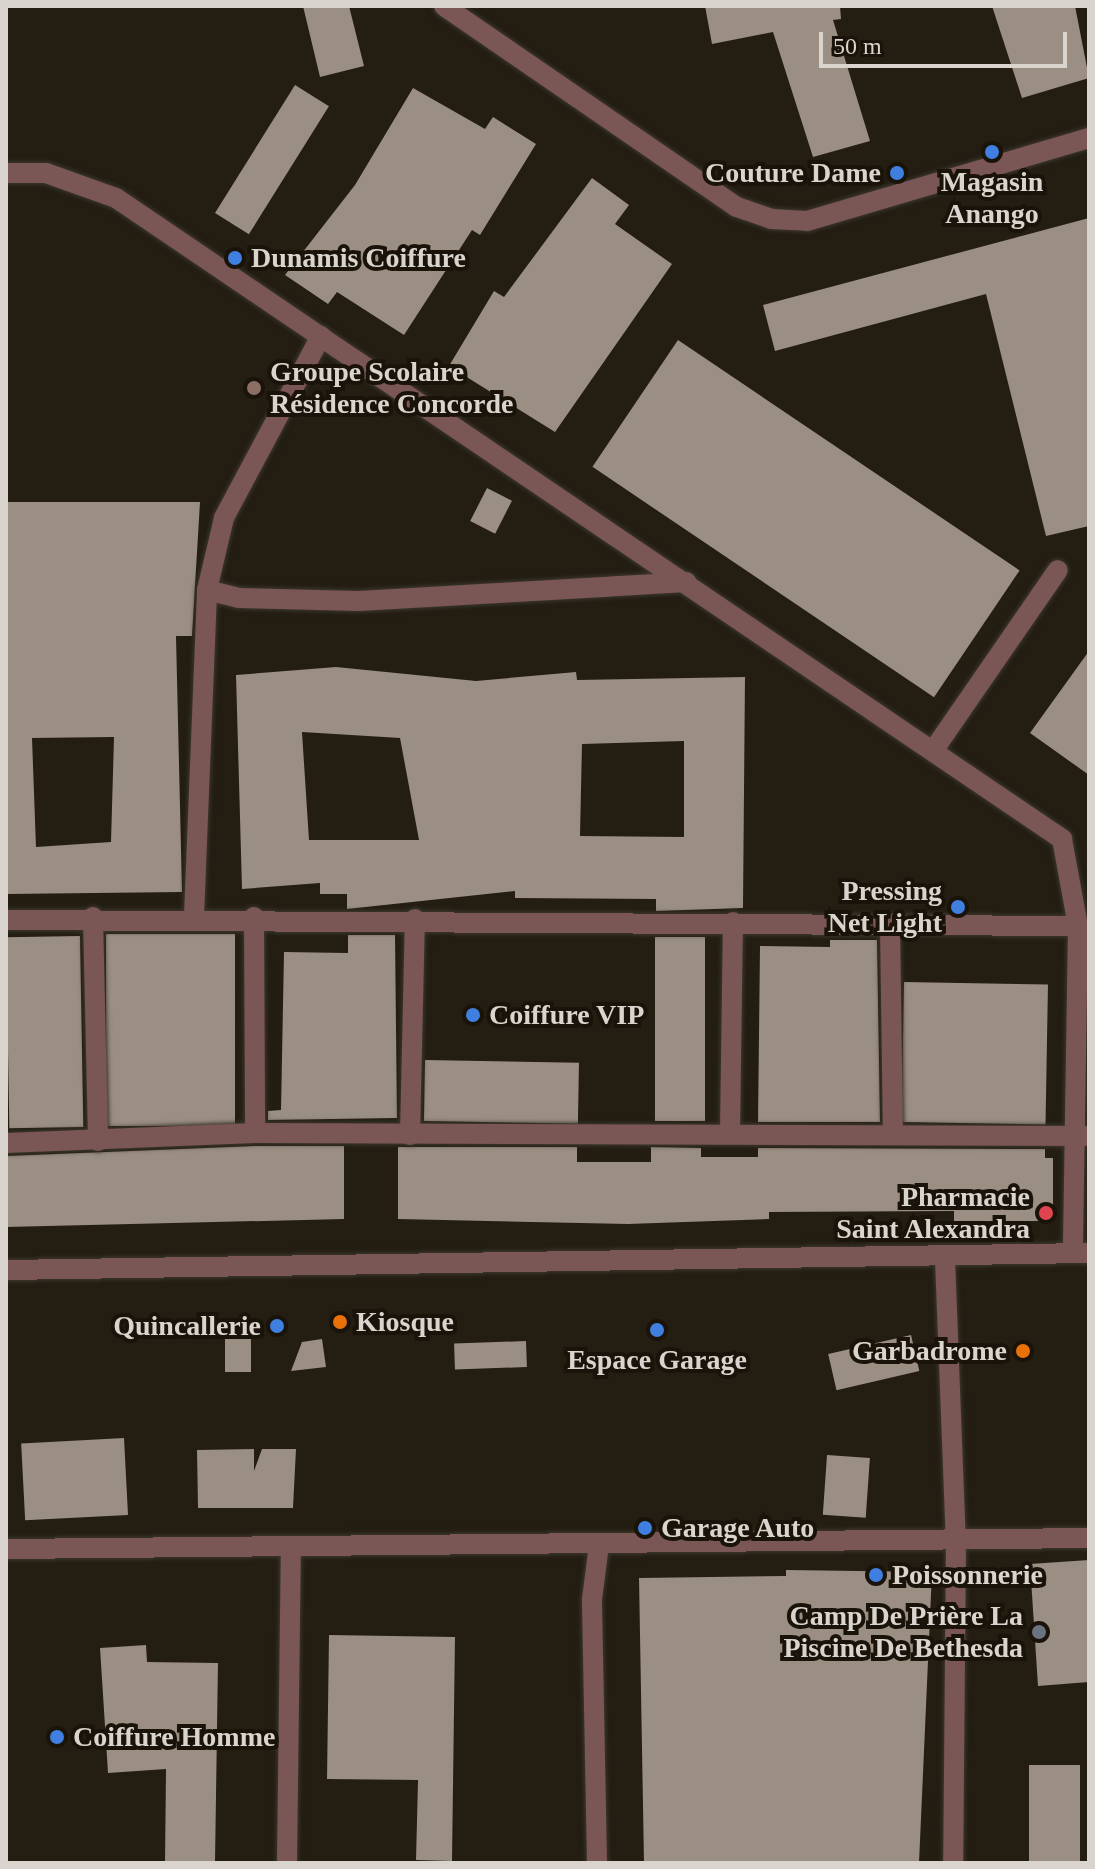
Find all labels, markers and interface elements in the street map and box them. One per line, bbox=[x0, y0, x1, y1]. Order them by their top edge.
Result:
scale bar bbox=[823, 16, 1071, 66]
text: 50 m bbox=[833, 33, 882, 59]
marker: Magasin Anango bbox=[983, 143, 1001, 161]
place label: Couture Dame bbox=[705, 156, 881, 190]
marker: Couture Dame bbox=[888, 164, 906, 182]
place label: Magasin Anango bbox=[941, 165, 1043, 231]
place label: Dunamis Coiffure bbox=[251, 241, 466, 275]
marker: Dunamis Coiffure bbox=[226, 249, 244, 267]
place label: Groupe Scolaire Résidence Concorde bbox=[270, 355, 513, 421]
marker: Groupe Scolaire Résidence Concorde bbox=[245, 379, 263, 397]
place label: Pressing Net Light bbox=[828, 874, 942, 940]
marker: Pressing Net Light bbox=[949, 898, 967, 916]
place label: Coiffure VIP bbox=[489, 998, 645, 1032]
marker: Coiffure VIP bbox=[464, 1006, 482, 1024]
place label: Pharmacie Saint Alexandra bbox=[835, 1180, 1030, 1246]
marker: Pharmacie Saint Alexandra bbox=[1037, 1204, 1055, 1222]
place label: Kiosque bbox=[356, 1305, 454, 1339]
place label: Quincallerie bbox=[113, 1309, 261, 1343]
marker: Kiosque bbox=[331, 1313, 349, 1331]
marker: Quincallerie bbox=[268, 1317, 286, 1335]
marker: Espace Garage bbox=[648, 1321, 666, 1339]
place label: Garbadrome bbox=[852, 1334, 1007, 1368]
marker: Garbadrome bbox=[1014, 1342, 1032, 1360]
place label: Espace Garage bbox=[567, 1343, 747, 1377]
place label: Garage Auto bbox=[661, 1511, 816, 1545]
marker: Garage Auto bbox=[636, 1519, 654, 1537]
place label: Poissonnerie bbox=[892, 1558, 1043, 1592]
marker: Poissonnerie bbox=[867, 1566, 885, 1584]
place label: Camp De Prière La Piscine De Bethesda bbox=[783, 1599, 1023, 1665]
marker: Camp De Prière La Piscine De Bethesda bbox=[1030, 1623, 1048, 1641]
place label: Coiffure Homme bbox=[73, 1720, 275, 1754]
marker: Coiffure Homme bbox=[48, 1728, 66, 1746]

